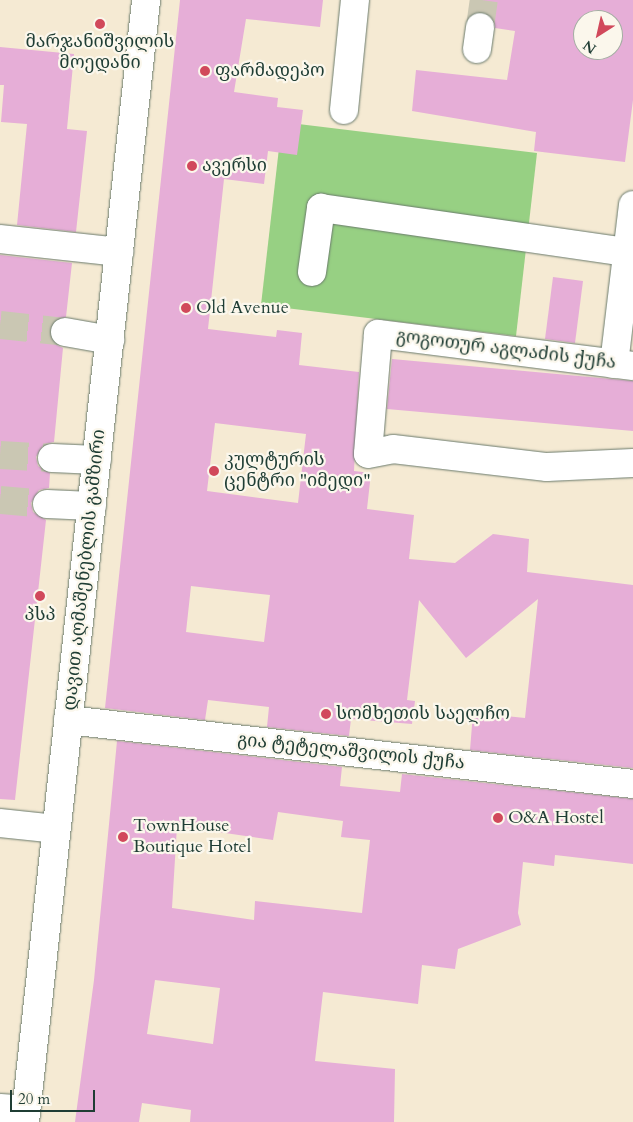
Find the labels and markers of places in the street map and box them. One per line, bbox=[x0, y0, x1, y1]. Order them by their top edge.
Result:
marker: მარჯანიშვილის მოედანი bbox=[94, 18, 106, 30]
place label: მარჯანიშვილის მოედანი bbox=[26, 32, 174, 74]
place label: ფარმადეპო bbox=[215, 60, 325, 82]
marker: ფარმადეპო bbox=[199, 65, 211, 77]
place label: ავერსი bbox=[202, 155, 267, 177]
marker: ავერსი bbox=[186, 160, 198, 172]
place label: Old Avenue bbox=[196, 297, 289, 319]
marker: Old Avenue bbox=[180, 302, 192, 314]
place label: კულტურის ცენტრი "იმედი" bbox=[224, 450, 371, 492]
marker: კულტურის ცენტრი "იმედი" bbox=[208, 465, 220, 477]
marker: პსპ bbox=[34, 590, 46, 602]
place label: პსპ bbox=[24, 604, 56, 626]
place label: სომხეთის საელჩო bbox=[336, 703, 510, 725]
marker: სომხეთის საელჩო bbox=[320, 708, 332, 720]
place label: O&A Hostel bbox=[508, 807, 604, 829]
marker: O&A Hostel bbox=[492, 812, 504, 824]
place label: TownHouse Boutique Hotel bbox=[133, 816, 251, 859]
marker: TownHouse Boutique Hotel bbox=[117, 831, 129, 843]

